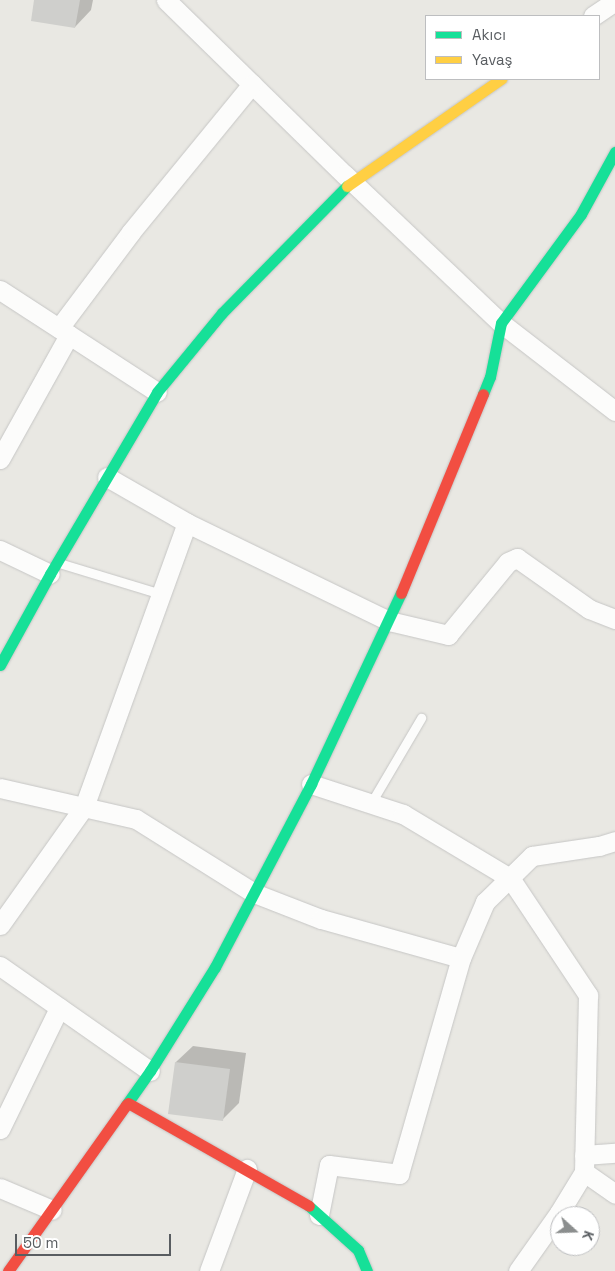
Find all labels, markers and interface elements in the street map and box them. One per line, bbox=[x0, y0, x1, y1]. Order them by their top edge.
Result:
legend bbox=[425, 15, 600, 80]
text: Akıcı bbox=[472, 25, 506, 44]
text: Yavaş bbox=[472, 50, 512, 69]
north arrow bbox=[550, 1206, 600, 1256]
scale bar bbox=[18, 1224, 174, 1256]
text: K bbox=[578, 1229, 598, 1243]
text: 50 m bbox=[23, 1233, 58, 1252]

